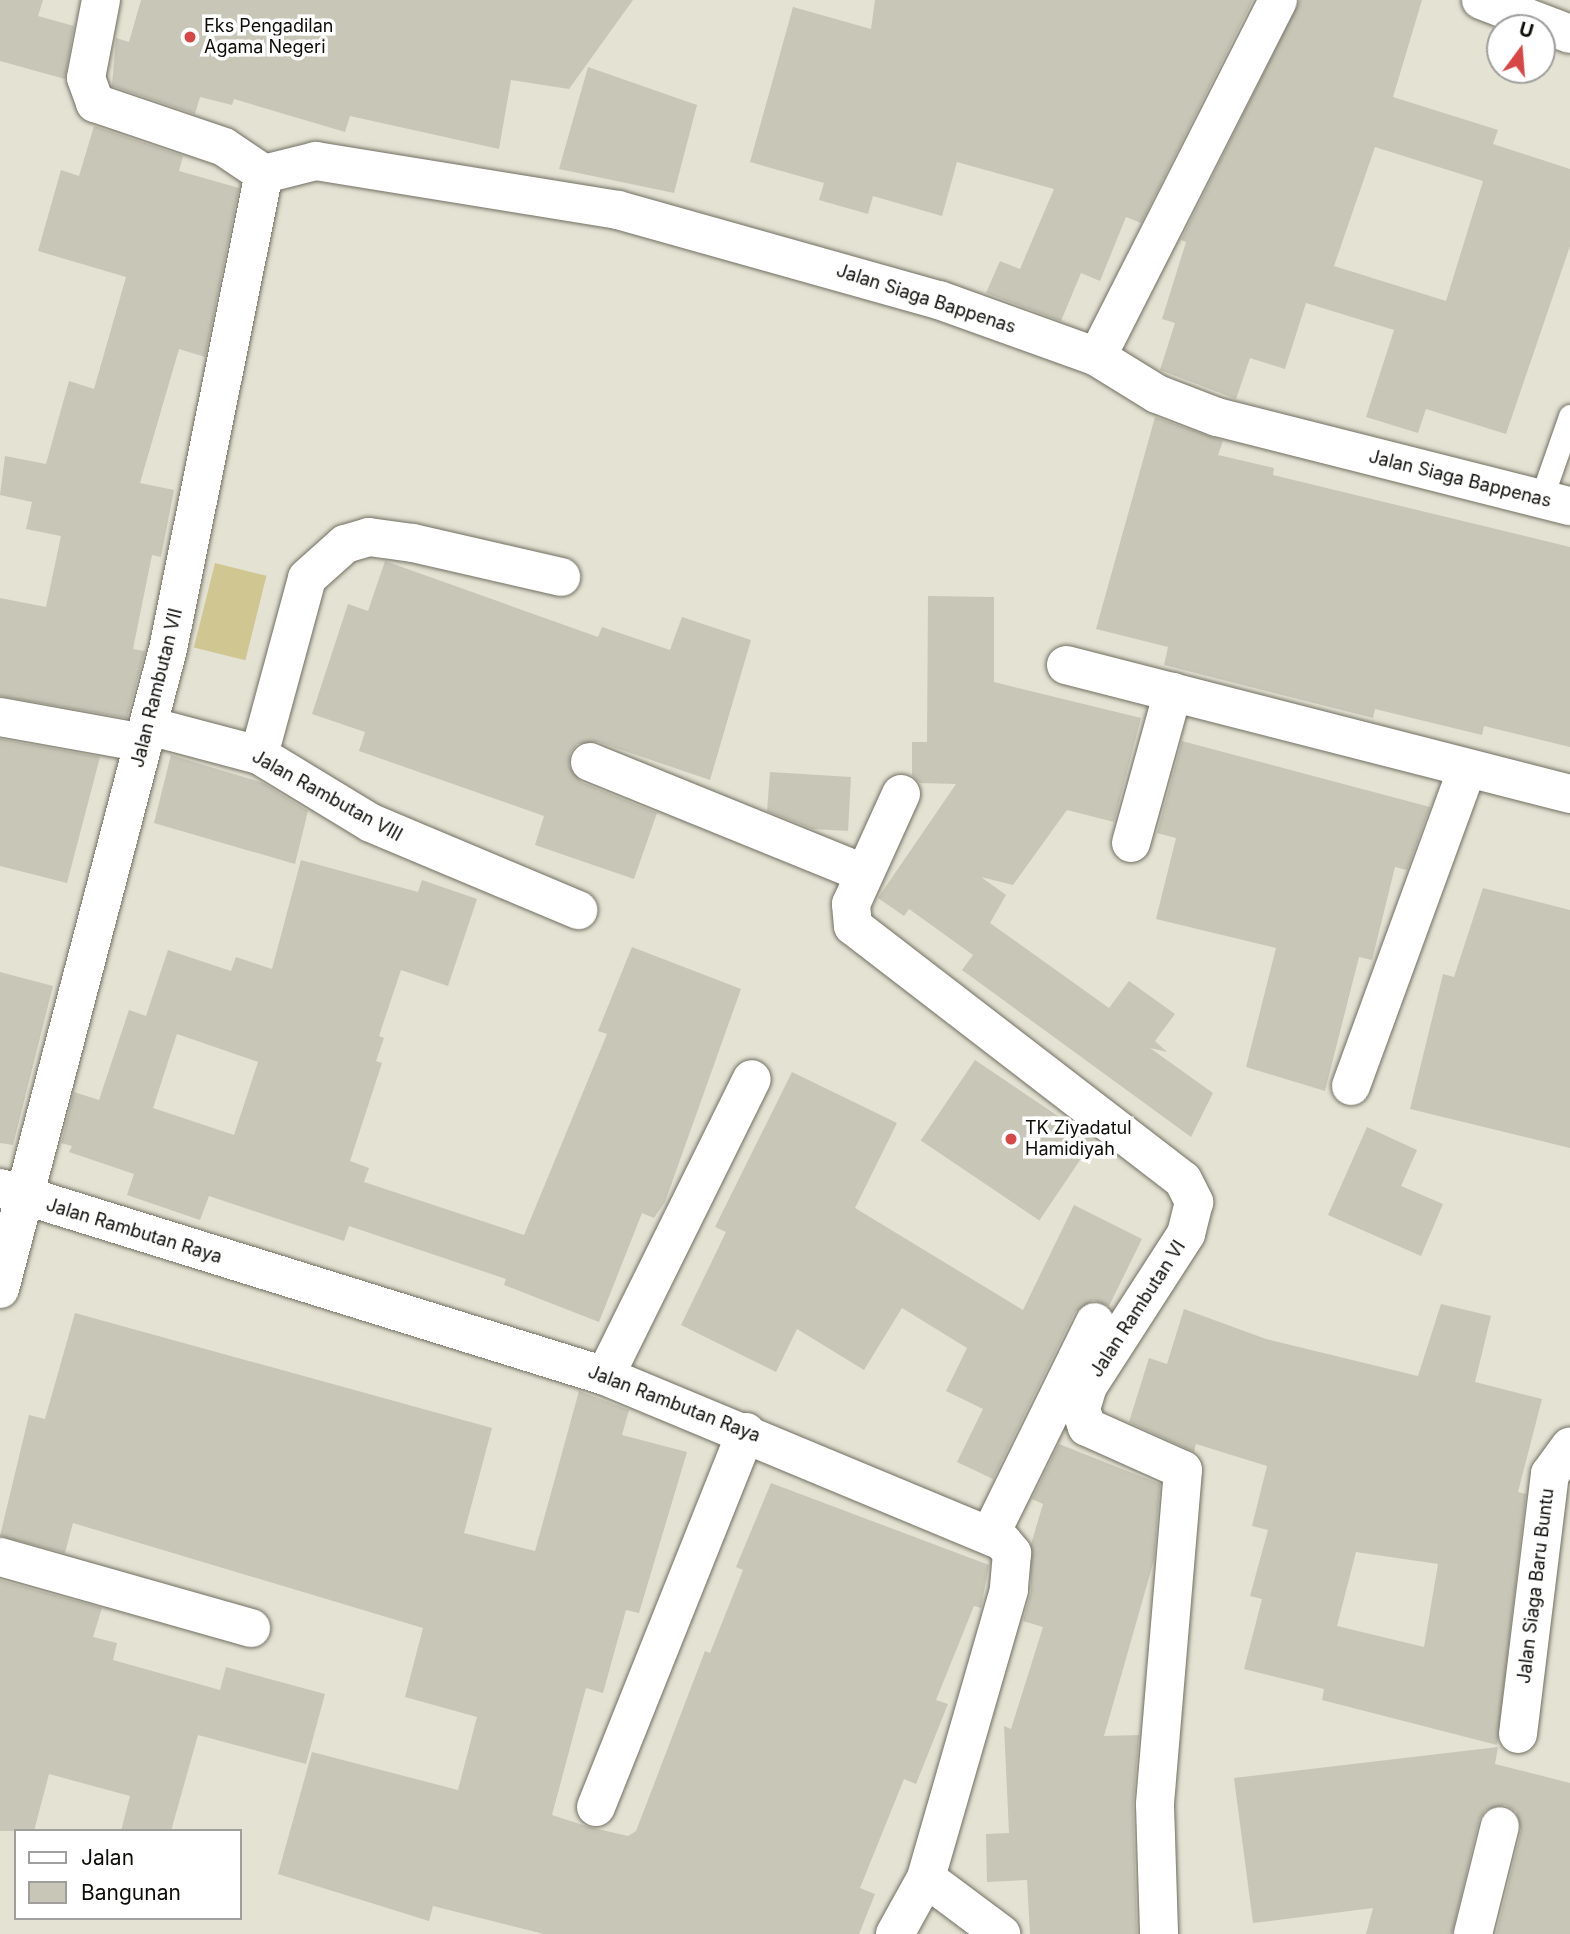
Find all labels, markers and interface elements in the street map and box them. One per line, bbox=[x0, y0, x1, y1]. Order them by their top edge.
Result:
north arrow bbox=[1486, 14, 1556, 84]
place label: Eks Pengadilan Agama Negeri bbox=[204, 16, 333, 58]
text: U bbox=[1517, 17, 1536, 43]
marker: Eks Pengadilan Agama Negeri bbox=[182, 29, 198, 45]
street label: Jalan Siaga Bappenas bbox=[834, 260, 1018, 338]
street label: Jalan Siaga Bappenas bbox=[1366, 446, 1554, 512]
street label: Jalan Rambutan VII bbox=[127, 606, 187, 770]
street label: Jalan Rambutan VIII bbox=[248, 746, 406, 846]
place label: TK Ziyadatul Hamidiyah bbox=[1025, 1118, 1132, 1160]
marker: TK Ziyadatul Hamidiyah bbox=[1003, 1131, 1019, 1147]
street label: Jalan Rambutan Raya bbox=[43, 1194, 225, 1268]
street label: Jalan Rambutan VI bbox=[1086, 1237, 1190, 1381]
street label: Jalan Rambutan Raya bbox=[585, 1361, 763, 1447]
street label: Jalan Siaga Baru Buntu bbox=[1513, 1487, 1559, 1685]
legend bbox=[14, 1829, 242, 1920]
text: Jalan bbox=[81, 1845, 134, 1870]
text: Bangunan bbox=[81, 1880, 181, 1905]

